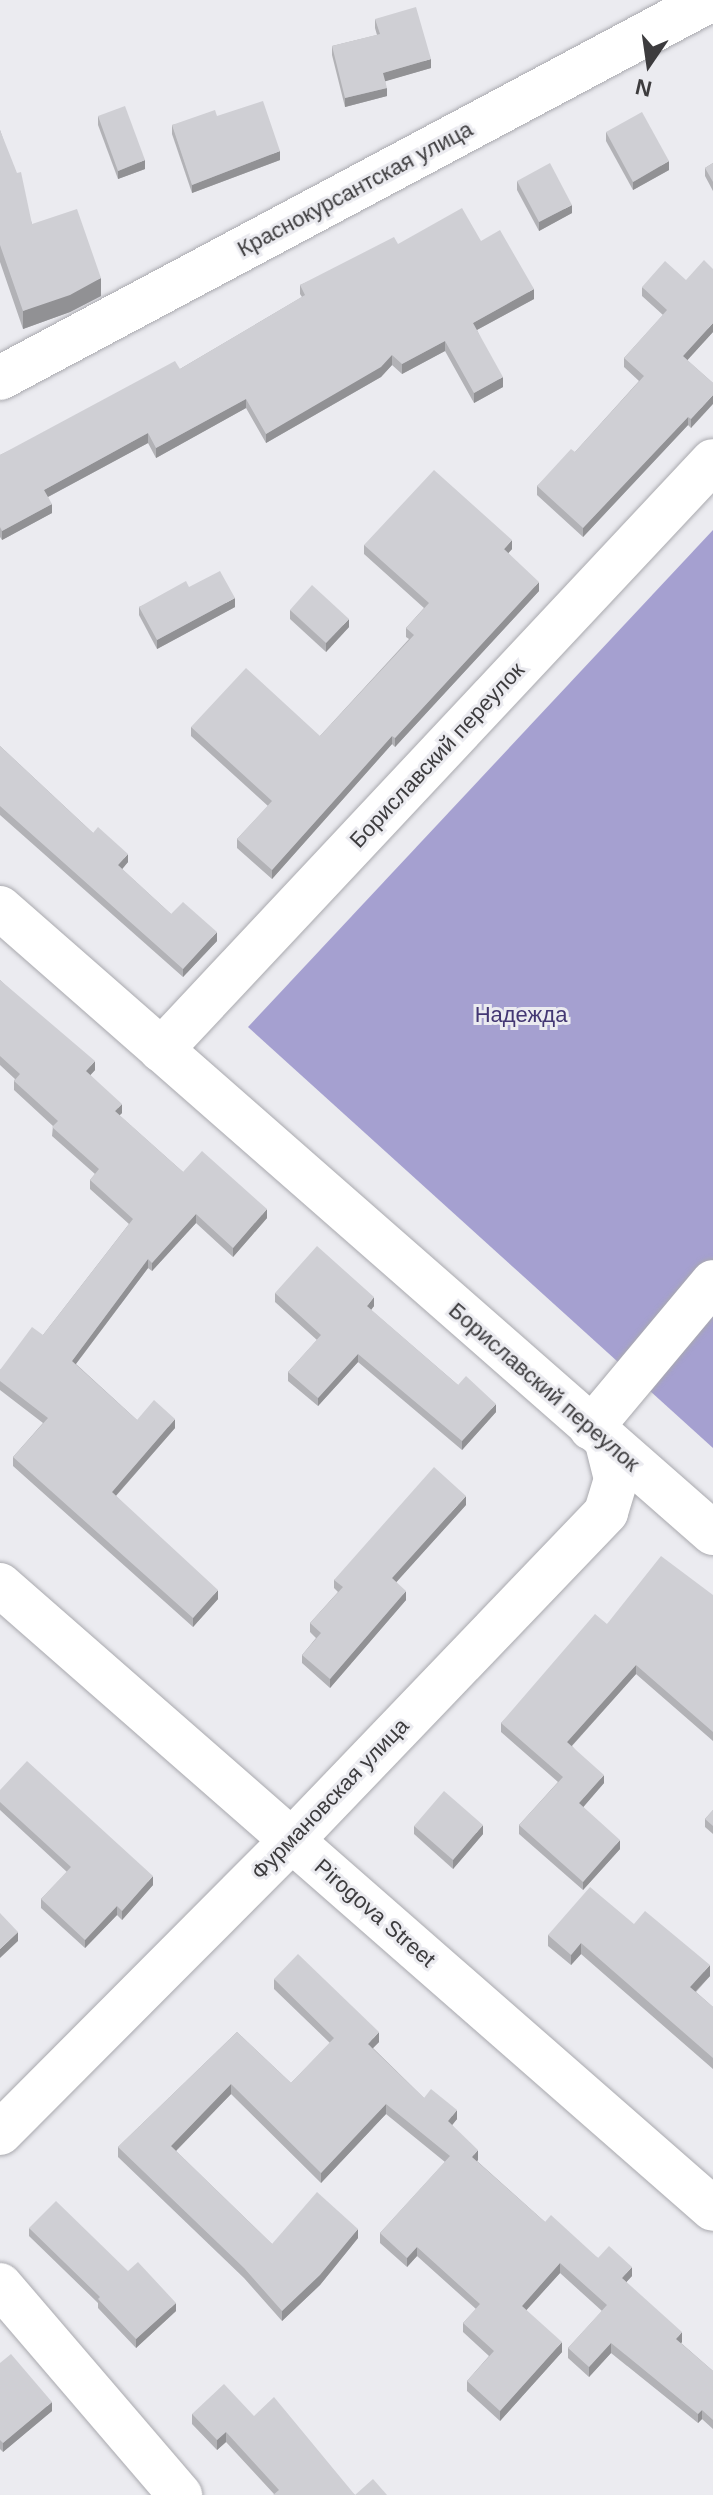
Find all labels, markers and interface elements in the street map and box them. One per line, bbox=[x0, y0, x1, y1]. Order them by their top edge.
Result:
north arrow bbox=[609, 24, 689, 104]
text: N bbox=[633, 74, 654, 102]
street label: Краснокурсантская улица bbox=[233, 116, 477, 262]
street label: Бориславский переулок bbox=[344, 657, 530, 853]
park label: Надежда bbox=[475, 1002, 567, 1028]
street label: Бориславский переулок bbox=[443, 1297, 645, 1477]
street label: Фурмановская улица bbox=[246, 1713, 414, 1885]
street label: Pirogova Street bbox=[309, 1853, 441, 1973]

